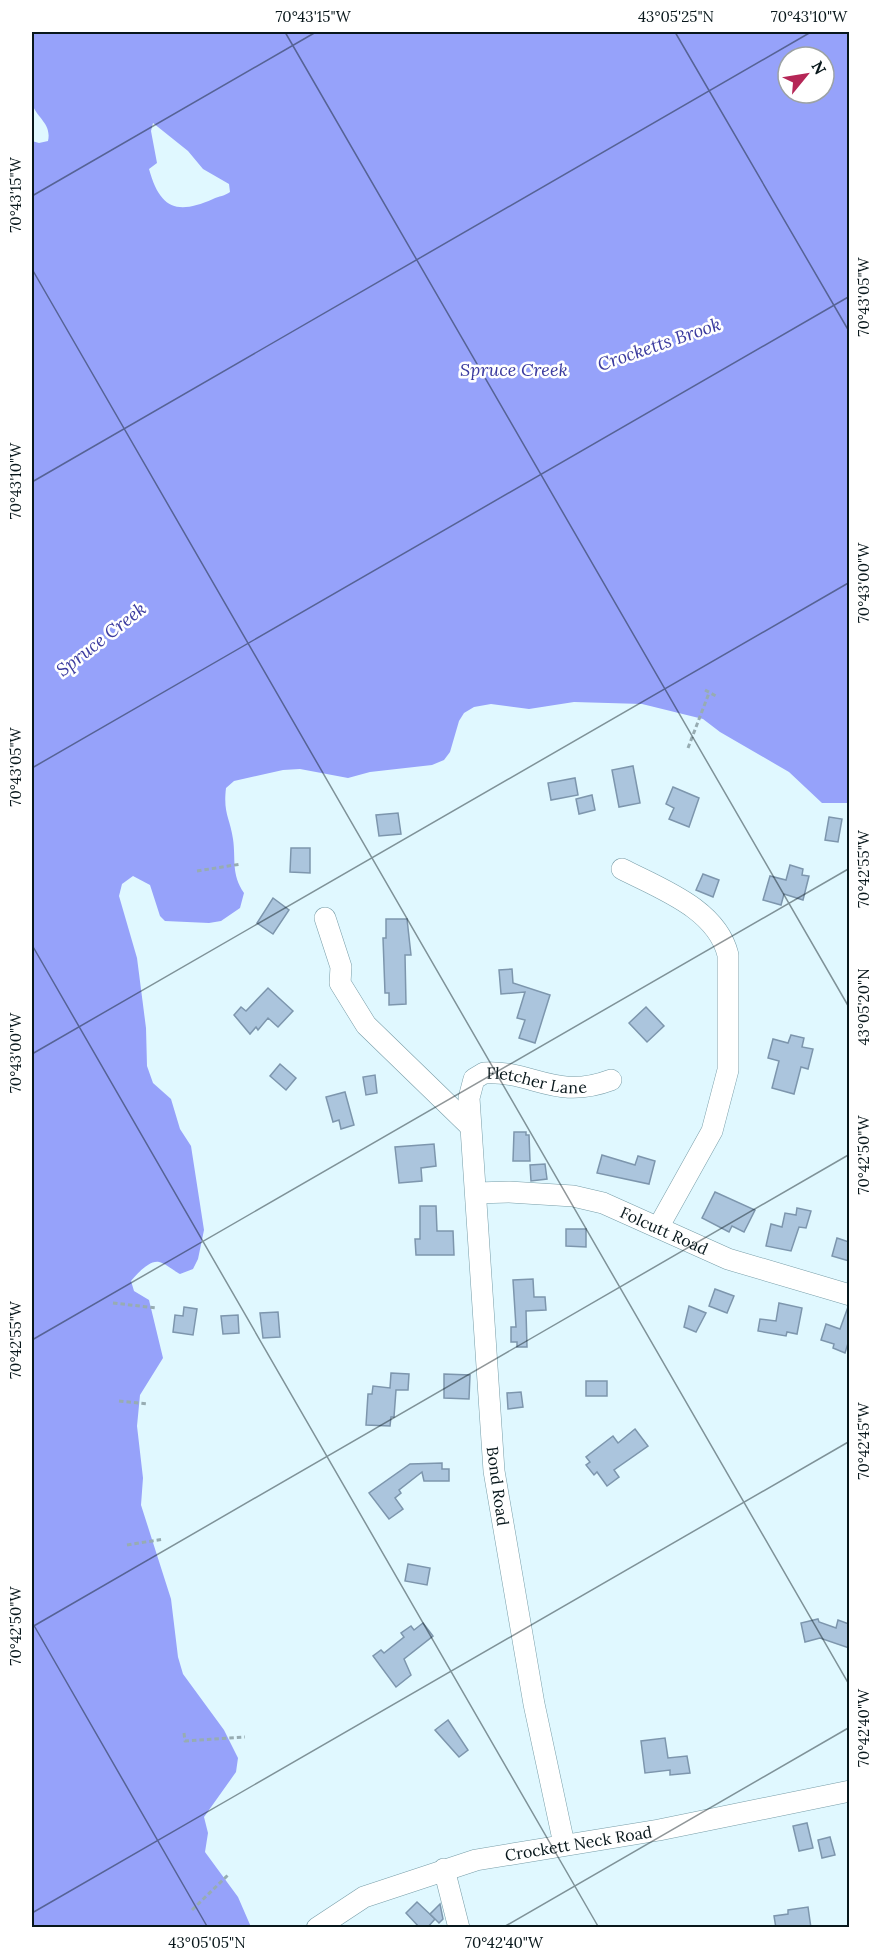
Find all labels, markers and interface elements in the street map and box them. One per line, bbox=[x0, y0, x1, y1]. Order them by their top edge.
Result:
text: 70°43'15"W bbox=[275, 7, 352, 26]
text: 43°05'25"N bbox=[638, 7, 714, 26]
text: 70°43'10"W bbox=[771, 7, 848, 26]
north arrow bbox=[776, 45, 836, 105]
text: N bbox=[807, 57, 831, 78]
text: 70°43'15"W bbox=[6, 156, 25, 233]
text: 70°43'05"W bbox=[854, 256, 873, 337]
water label: Crocketts Brook bbox=[594, 312, 724, 376]
water label: Spruce Creek bbox=[460, 358, 568, 381]
text: 70°43'10"W bbox=[6, 442, 25, 519]
text: 70°43'00"W bbox=[854, 542, 873, 623]
water label: Spruce Creek bbox=[51, 597, 151, 681]
text: 70°43'05"W bbox=[6, 726, 25, 807]
text: 70°42'55"W bbox=[854, 829, 873, 908]
text: 43°05'20"N bbox=[854, 968, 873, 1046]
text: 70°43'00"W bbox=[6, 1012, 25, 1093]
street label: Fletcher Lane bbox=[486, 1063, 588, 1097]
text: 70°42'50"W bbox=[854, 1115, 873, 1194]
street label: Folcutt Road bbox=[617, 1202, 712, 1259]
text: 70°42'55"W bbox=[6, 1300, 25, 1379]
text: 70°42'45"W bbox=[854, 1402, 873, 1479]
street label: Bond Road bbox=[483, 1445, 514, 1527]
text: 70°42'50"W bbox=[6, 1586, 25, 1665]
text: 70°42'40"W bbox=[854, 1688, 873, 1767]
street label: Crockett Neck Road bbox=[503, 1821, 654, 1865]
text: 43°05'05"N bbox=[168, 1933, 246, 1952]
text: 70°42'40"W bbox=[465, 1933, 544, 1952]

